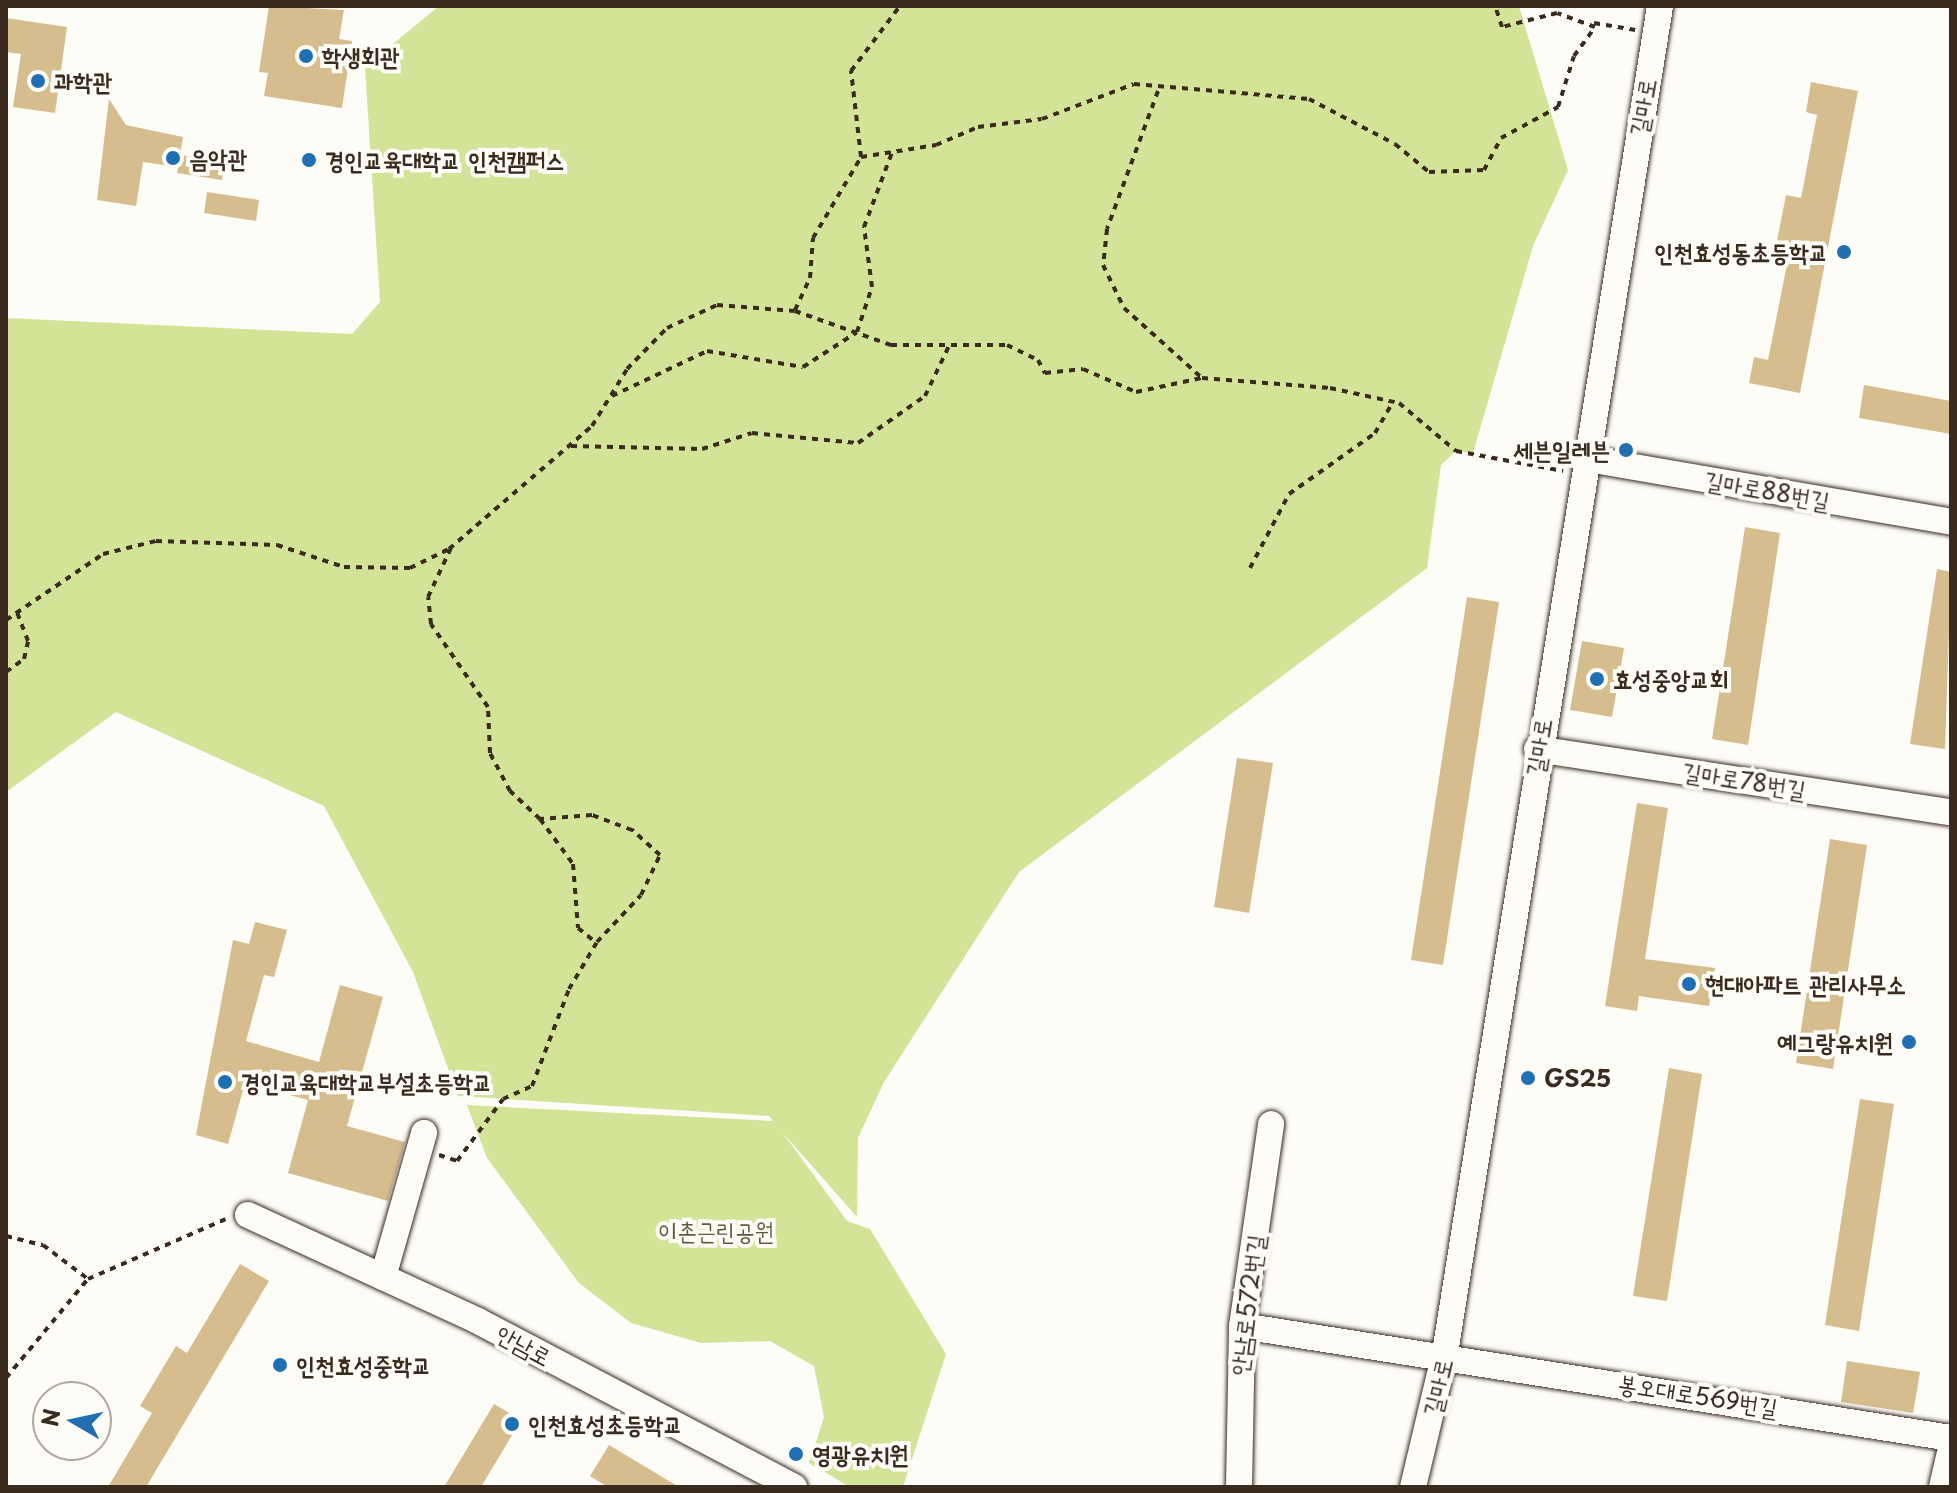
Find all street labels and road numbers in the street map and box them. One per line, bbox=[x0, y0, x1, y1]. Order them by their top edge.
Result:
street label: 길마로 bbox=[1623, 76, 1661, 138]
street label: 길마로88번길 bbox=[1702, 465, 1832, 515]
street label: 길마로 bbox=[1519, 716, 1557, 778]
street label: 길마로78번길 bbox=[1680, 756, 1808, 804]
street label: 안남로572번길 bbox=[1224, 1233, 1270, 1377]
street label: 안남로 bbox=[492, 1319, 556, 1371]
street label: 길마로 bbox=[1416, 1356, 1458, 1418]
street label: 봉오대로569번길 bbox=[1616, 1368, 1780, 1422]

